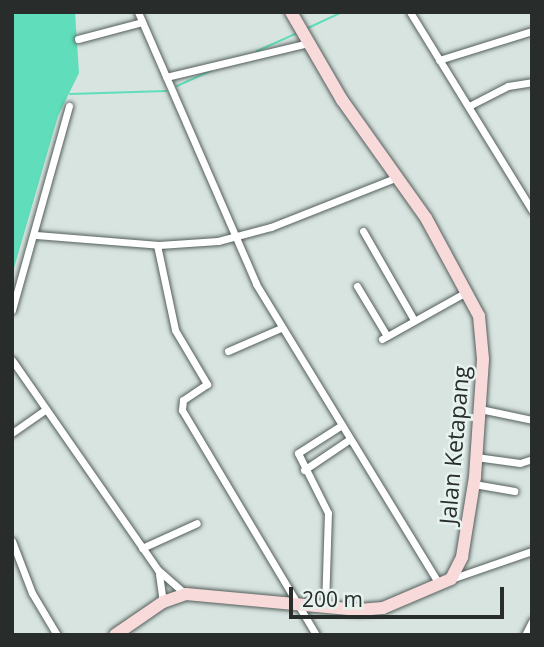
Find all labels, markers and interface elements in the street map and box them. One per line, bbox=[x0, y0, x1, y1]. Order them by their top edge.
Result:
street label: Jalan Ketapang bbox=[433, 365, 475, 525]
scale bar bbox=[292, 574, 507, 618]
text: 200 m bbox=[302, 585, 363, 613]

